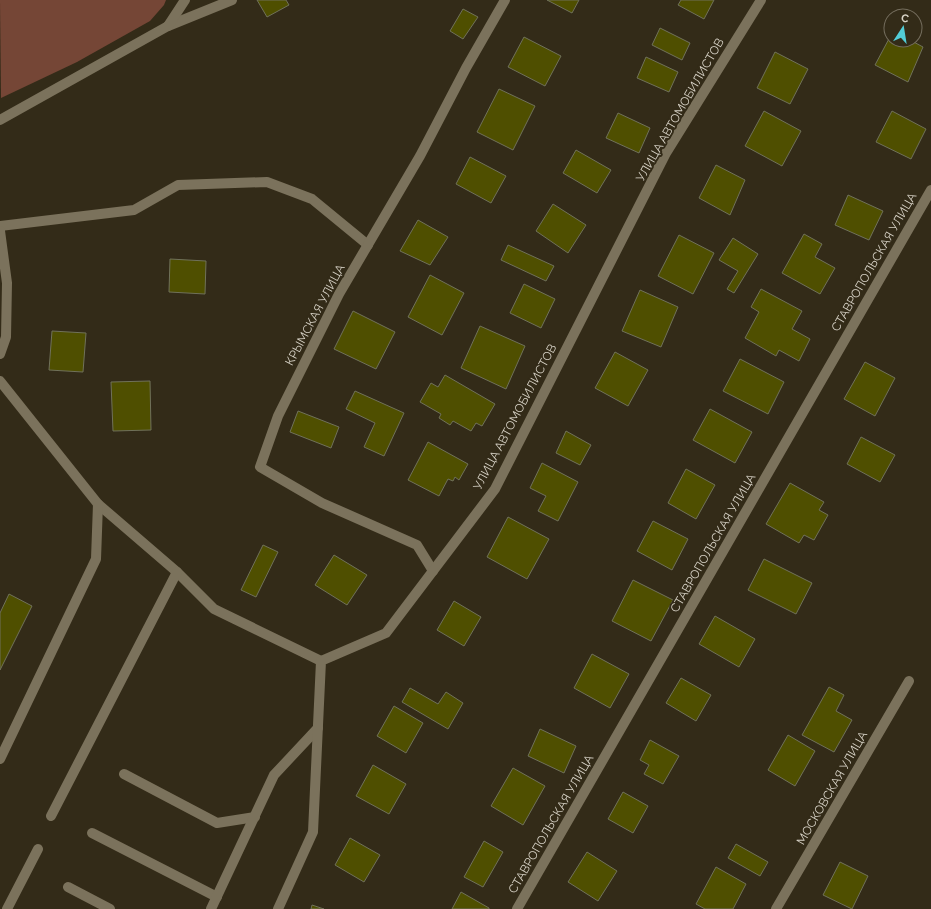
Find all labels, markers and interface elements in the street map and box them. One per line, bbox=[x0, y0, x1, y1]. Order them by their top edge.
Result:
north arrow bbox=[883, 8, 923, 48]
text: С bbox=[900, 12, 910, 26]
street label: УЛИЦА АВТОМОБИЛИСТОВ bbox=[633, 36, 727, 184]
street label: СТАВРОПОЛЬСКАЯ УЛИЦА bbox=[829, 190, 919, 334]
street label: КРЫМСКАЯ УЛИЦА bbox=[282, 262, 348, 368]
street label: УЛИЦА АВТОМОБИЛИСТОВ bbox=[471, 342, 559, 492]
street label: СТАВРОПОЛЬСКАЯ УЛИЦА bbox=[668, 471, 758, 615]
street label: МОСКОВСКАЯ УЛИЦА bbox=[794, 729, 870, 847]
street label: СТАВРОПОЛЬСКАЯ УЛИЦА bbox=[506, 752, 596, 896]

